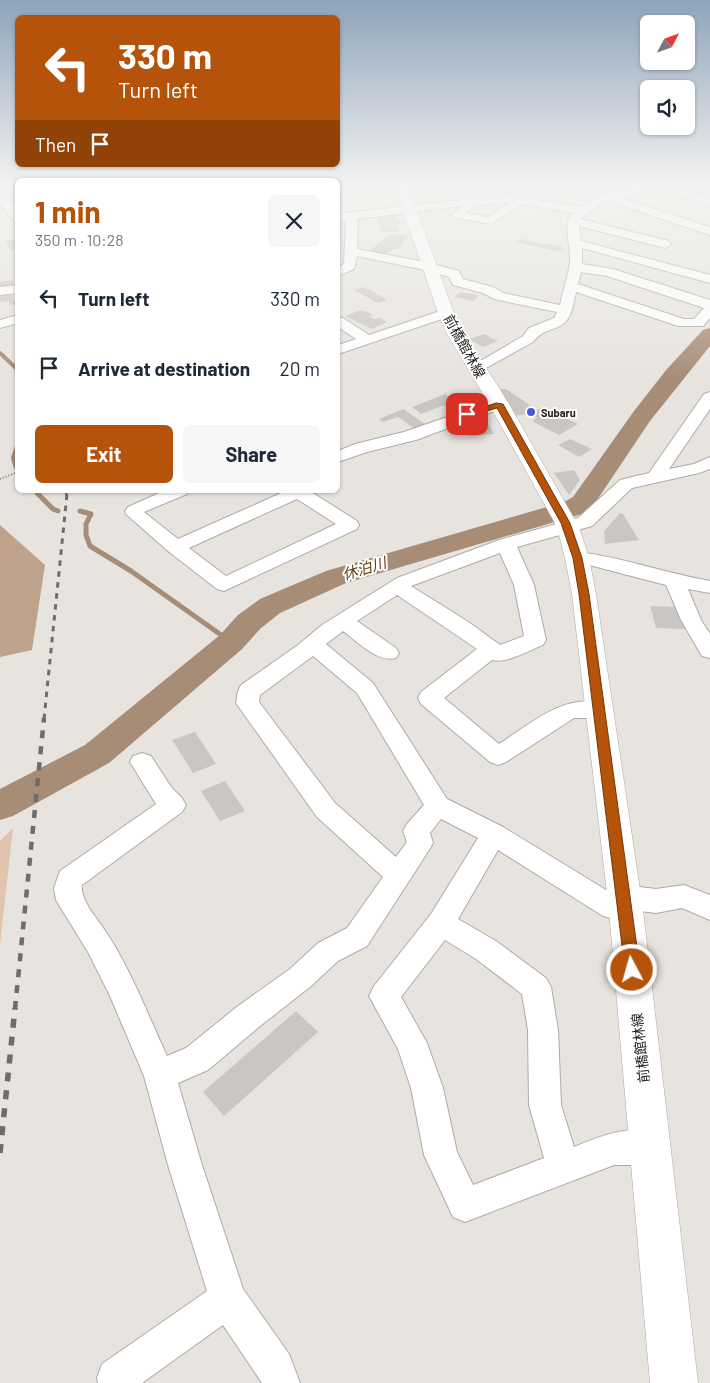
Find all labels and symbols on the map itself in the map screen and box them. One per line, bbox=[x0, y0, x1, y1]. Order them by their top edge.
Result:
north arrow bbox=[640, 15, 695, 70]
street label: 前橋館林線 bbox=[441, 311, 489, 381]
pin bbox=[446, 393, 488, 435]
marker: Subaru bbox=[525, 406, 537, 418]
place label: Subaru bbox=[541, 406, 576, 419]
water label: 休泊川 bbox=[340, 552, 390, 583]
position arrow bbox=[605, 943, 657, 995]
street label: 前橋館林線 bbox=[628, 1012, 652, 1084]

